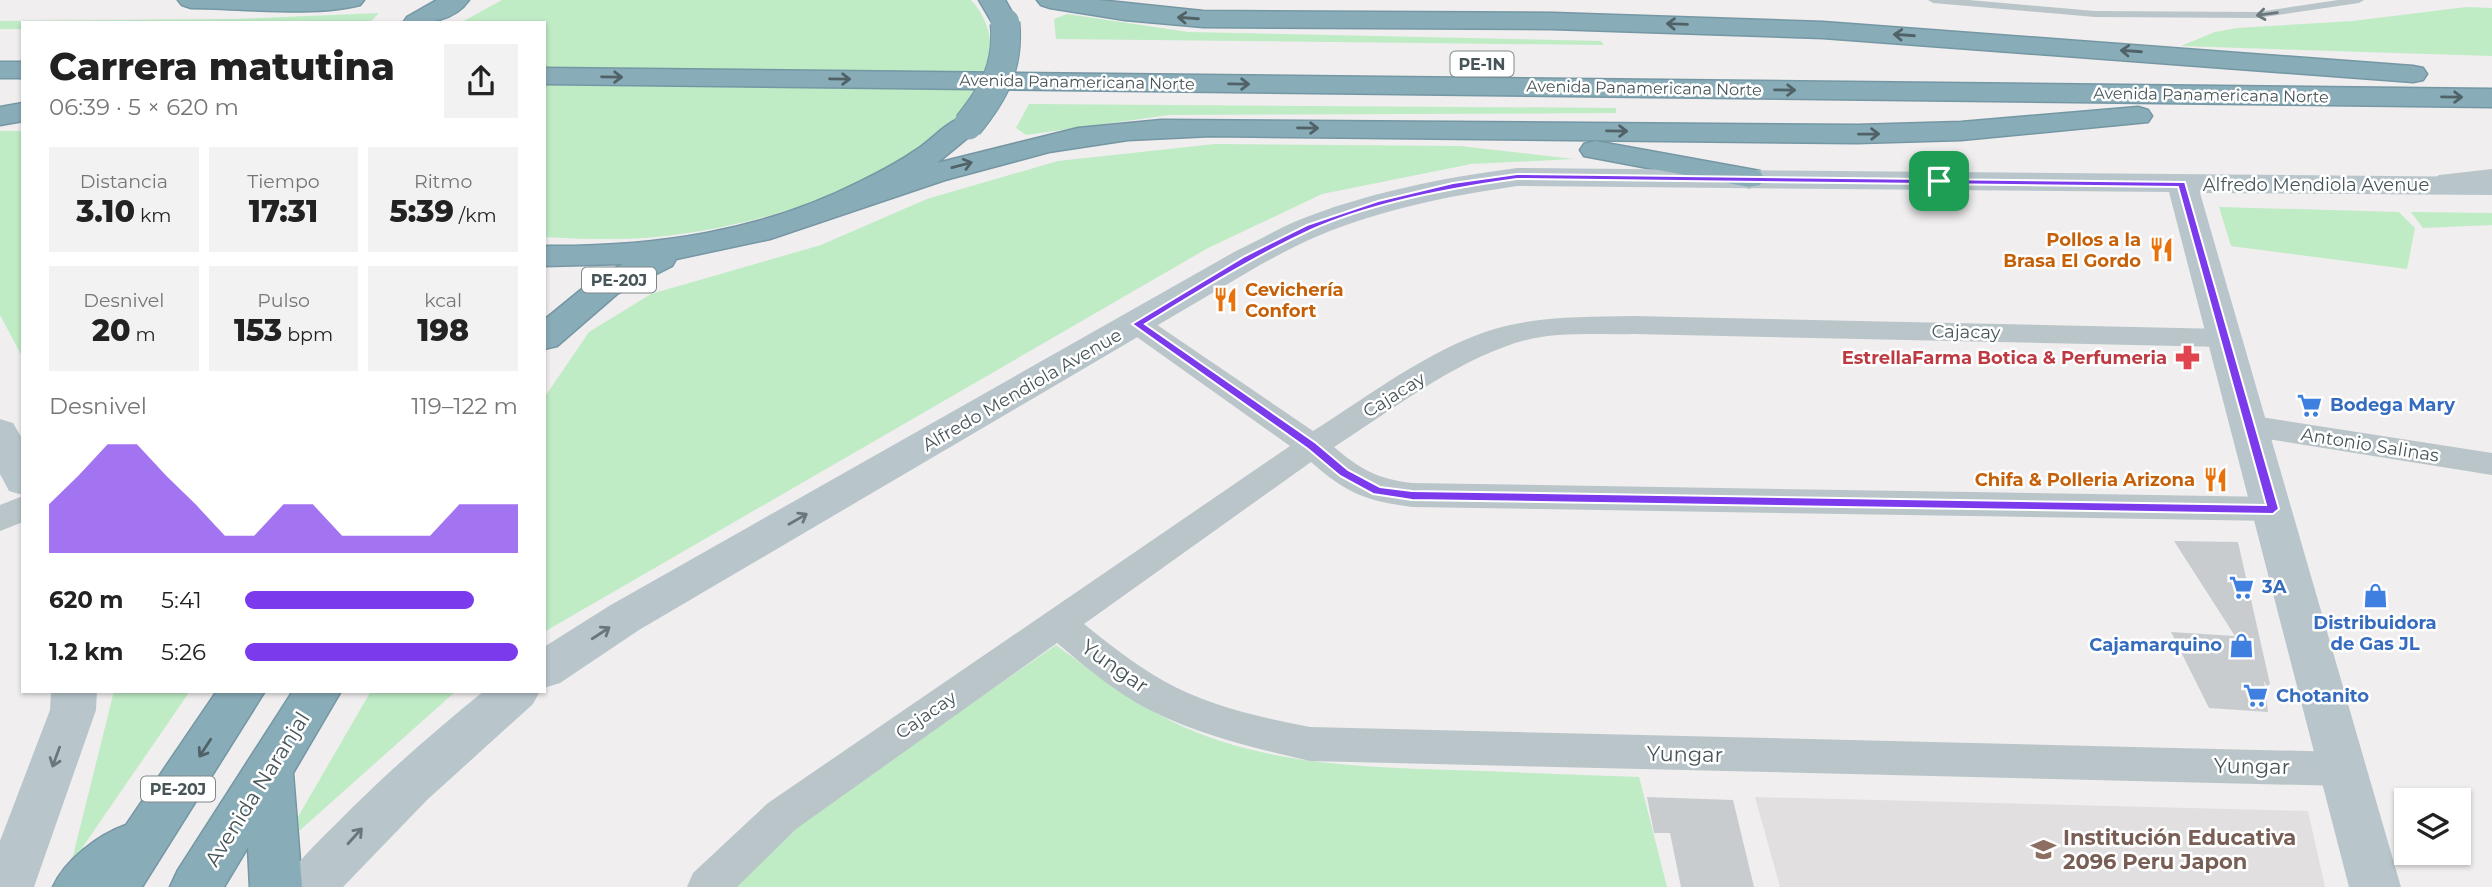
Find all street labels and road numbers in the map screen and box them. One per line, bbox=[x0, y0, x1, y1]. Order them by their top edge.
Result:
road number: PE-1N bbox=[1450, 52, 1514, 76]
street label: Avenida Panamericana Norte bbox=[959, 70, 1195, 94]
street label: Avenida Panamericana Norte bbox=[1526, 76, 1762, 100]
street label: Avenida Panamericana Norte bbox=[2093, 83, 2329, 107]
street label: Alfredo Mendiola Avenue bbox=[2203, 174, 2429, 196]
road number: PE-20J bbox=[582, 268, 656, 292]
street label: Cajacay bbox=[1931, 320, 2001, 344]
street label: Alfredo Mendiola Avenue bbox=[918, 324, 1126, 456]
street label: Cajacay bbox=[1359, 367, 1429, 423]
street label: Antonio Salinas bbox=[2299, 423, 2441, 467]
street label: Yungar bbox=[1077, 634, 1153, 698]
street label: Cajacay bbox=[891, 686, 961, 744]
street label: Avenida Naranjal bbox=[199, 707, 315, 871]
street label: Yungar bbox=[1647, 741, 1723, 767]
street label: Yungar bbox=[2214, 753, 2290, 779]
road number: PE-20J bbox=[141, 776, 215, 802]

